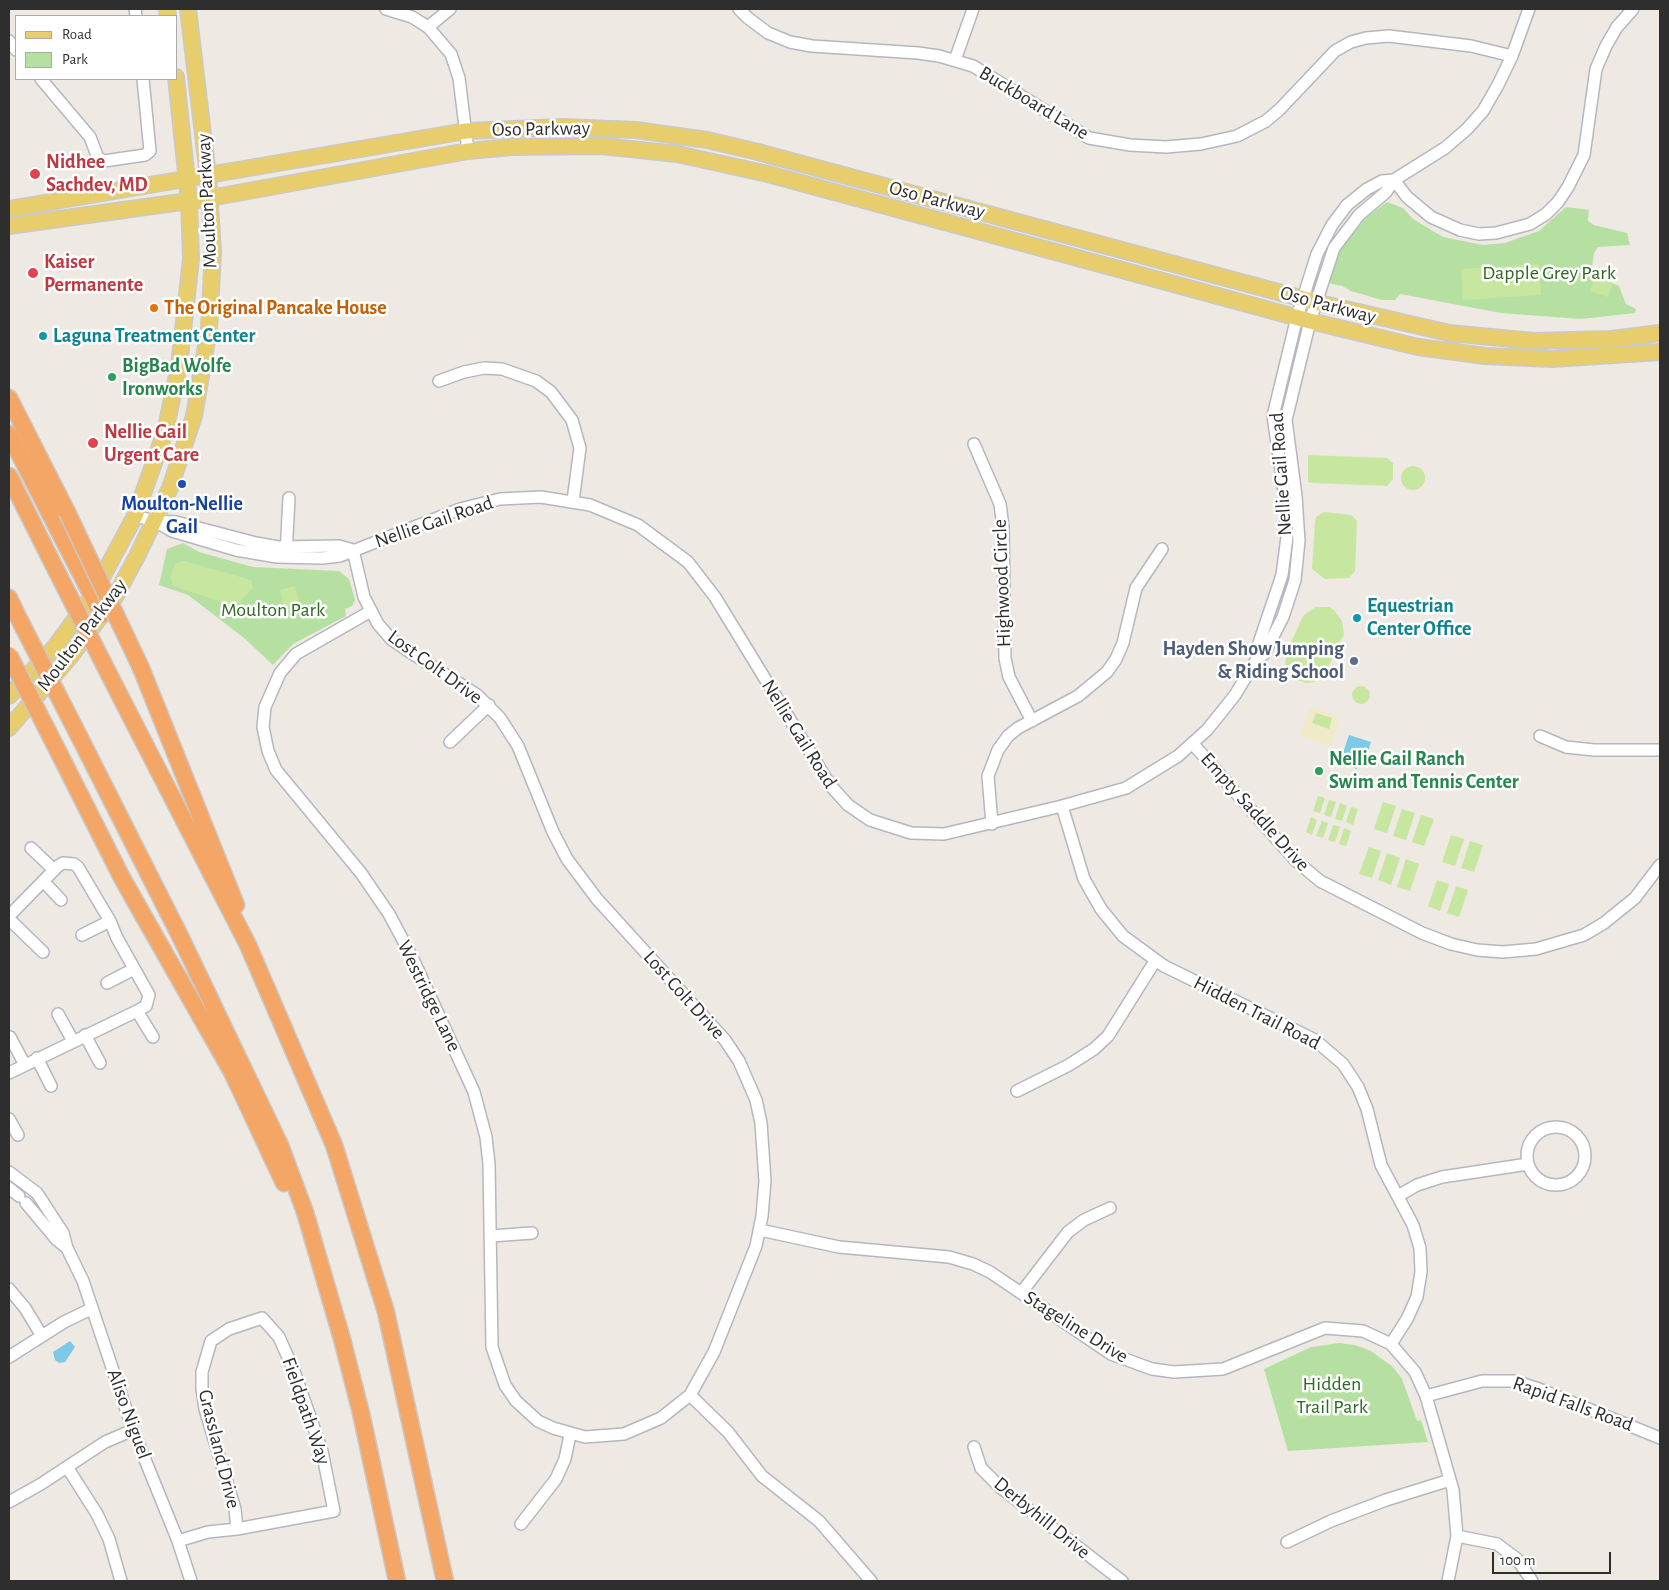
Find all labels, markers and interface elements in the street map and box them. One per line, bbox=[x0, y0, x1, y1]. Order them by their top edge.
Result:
legend bbox=[15, 15, 178, 80]
text: Road bbox=[62, 27, 92, 42]
text: Park bbox=[62, 52, 88, 67]
street label: Buckboard Lane bbox=[975, 61, 1093, 145]
street label: Oso Parkway bbox=[492, 116, 590, 142]
street label: Moulton Parkway bbox=[191, 133, 223, 269]
place label: Nidhee Sachdev, MD bbox=[46, 150, 148, 197]
marker: Nidhee Sachdev, MD bbox=[28, 167, 42, 181]
street label: Oso Parkway bbox=[886, 176, 988, 224]
place label: Kaiser Permanente bbox=[44, 250, 143, 297]
park label: Dapple Grey Park bbox=[1482, 261, 1616, 285]
marker: Kaiser Permanente bbox=[26, 266, 40, 280]
street label: Oso Parkway bbox=[1277, 281, 1379, 329]
place label: The Original Pancake House bbox=[164, 296, 387, 320]
marker: The Original Pancake House bbox=[148, 302, 160, 314]
place label: Laguna Treatment Center bbox=[53, 324, 256, 348]
marker: Laguna Treatment Center bbox=[37, 330, 49, 342]
place label: BigBad Wolfe Ironworks bbox=[122, 354, 231, 401]
marker: BigBad Wolfe Ironworks bbox=[106, 371, 118, 383]
street label: Nellie Gail Road bbox=[1265, 412, 1297, 536]
place label: Nellie Gail Urgent Care bbox=[104, 420, 199, 467]
marker: Nellie Gail Urgent Care bbox=[86, 436, 100, 450]
marker: Moulton-Nellie Gail bbox=[176, 478, 188, 490]
street label: Nellie Gail Road bbox=[372, 491, 496, 553]
place label: Moulton-Nellie Gail bbox=[121, 492, 243, 539]
street label: Highwood Circle bbox=[988, 518, 1016, 648]
street label: Moulton Parkway bbox=[32, 574, 132, 696]
place label: Equestrian Center Office bbox=[1367, 594, 1472, 641]
park label: Moulton Park bbox=[221, 598, 325, 622]
marker: Equestrian Center Office bbox=[1351, 612, 1363, 624]
street label: Lost Colt Drive bbox=[383, 625, 487, 709]
place label: Hayden Show Jumping & Riding School bbox=[1162, 637, 1344, 684]
marker: Hayden Show Jumping & Riding School bbox=[1348, 655, 1360, 667]
street label: Nellie Gail Road bbox=[756, 675, 842, 793]
place label: Nellie Gail Ranch Swim and Tennis Center bbox=[1329, 747, 1519, 794]
street label: Empty Saddle Drive bbox=[1195, 748, 1315, 876]
marker: Nellie Gail Ranch Swim and Tennis Center bbox=[1313, 765, 1325, 777]
street label: Westridge Lane bbox=[392, 936, 466, 1056]
street label: Lost Colt Drive bbox=[638, 946, 730, 1044]
street label: Hidden Trail Road bbox=[1190, 971, 1324, 1055]
street label: Stageline Drive bbox=[1020, 1285, 1132, 1369]
street label: Fieldpath Way bbox=[276, 1354, 336, 1468]
street label: Aliso Niguel bbox=[102, 1366, 156, 1462]
street label: Rapid Falls Road bbox=[1510, 1371, 1636, 1437]
park label: Hidden Trail Park bbox=[1296, 1372, 1368, 1419]
street label: Grassland Drive bbox=[193, 1387, 245, 1511]
street label: Derbyhill Drive bbox=[989, 1472, 1095, 1564]
scale bar bbox=[1494, 1542, 1613, 1574]
text: 100 m bbox=[1500, 1553, 1535, 1568]

